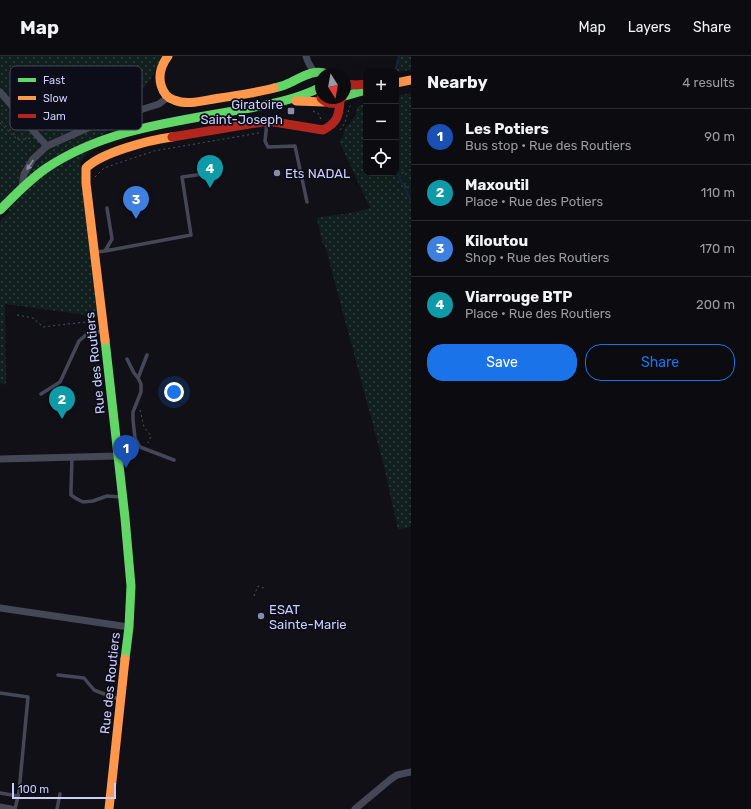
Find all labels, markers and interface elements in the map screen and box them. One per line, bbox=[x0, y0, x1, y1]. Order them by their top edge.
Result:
text: Map bbox=[20, 16, 59, 39]
text: Map bbox=[579, 19, 606, 36]
text: Layers bbox=[628, 19, 671, 36]
text: Share bbox=[693, 19, 731, 36]
legend bbox=[10, 66, 142, 130]
north arrow bbox=[315, 68, 351, 104]
map controls bbox=[363, 68, 399, 176]
button: + bbox=[363, 68, 399, 104]
text: Nearby bbox=[427, 72, 488, 92]
text: Fast bbox=[43, 74, 66, 87]
text: 4 results bbox=[682, 75, 735, 90]
text: Slow bbox=[43, 92, 68, 105]
place label: Giratoire Saint-Joseph bbox=[200, 97, 283, 127]
button: − bbox=[363, 104, 399, 140]
marker: Giratoire Saint-Joseph bbox=[286, 106, 296, 116]
text: Jam bbox=[43, 110, 66, 123]
text: Les Potiers bbox=[465, 120, 549, 138]
text: 1 bbox=[437, 129, 443, 144]
text: 90 m bbox=[704, 129, 735, 144]
text: Bus stop · Rue des Routiers bbox=[465, 138, 631, 153]
button: locate bbox=[363, 140, 399, 176]
pin: 4 bbox=[197, 155, 223, 188]
one-way arrow bbox=[26, 160, 34, 170]
place label: Ets NADAL bbox=[285, 166, 351, 181]
marker: Ets NADAL bbox=[272, 168, 282, 178]
text: Maxoutil bbox=[465, 176, 529, 194]
text: 2 bbox=[436, 185, 444, 200]
text: 110 m bbox=[701, 185, 735, 200]
pin: 3 bbox=[123, 186, 149, 219]
text: Place · Rue des Potiers bbox=[465, 194, 603, 209]
text: Kiloutou bbox=[465, 232, 528, 250]
text: 3 bbox=[436, 241, 444, 256]
text: 170 m bbox=[700, 241, 735, 256]
text: Shop · Rue des Routiers bbox=[465, 250, 609, 265]
text: Viarrouge BTP bbox=[465, 288, 572, 306]
text: 4 bbox=[436, 297, 444, 312]
text: 200 m bbox=[696, 297, 735, 312]
text: Place · Rue des Routiers bbox=[465, 306, 611, 321]
street label: Rue des Routiers bbox=[82, 311, 108, 415]
button: Save bbox=[427, 344, 577, 381]
button: Share bbox=[585, 344, 735, 381]
your location bbox=[164, 382, 184, 402]
pin: 2 bbox=[49, 386, 75, 419]
pin: 1 bbox=[113, 435, 139, 468]
place label: ESAT Sainte-Marie bbox=[269, 602, 347, 632]
marker: ESAT Sainte-Marie bbox=[256, 611, 266, 621]
street label: Rue des Routiers bbox=[97, 631, 123, 735]
scale bar bbox=[12, 781, 116, 800]
text: 100 m bbox=[18, 783, 49, 796]

